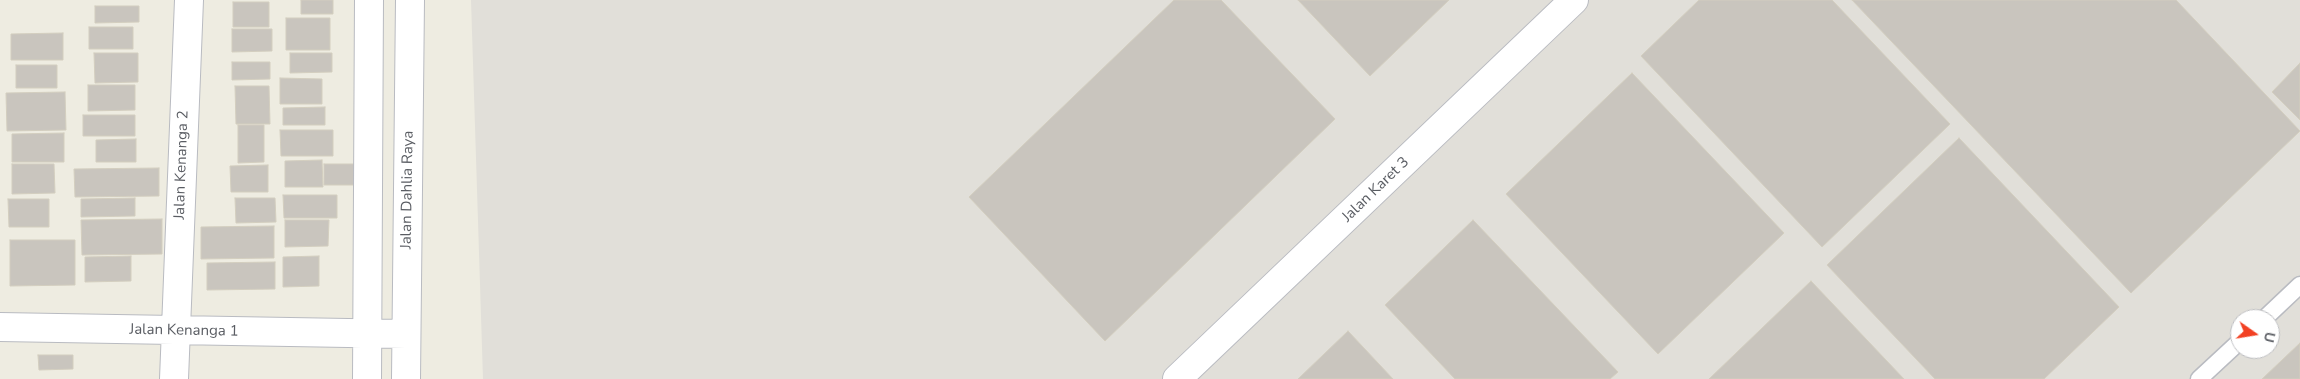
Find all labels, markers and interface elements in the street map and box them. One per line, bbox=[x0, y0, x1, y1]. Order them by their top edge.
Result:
street label: Jalan Kenanga 2 bbox=[171, 110, 193, 220]
street label: Jalan Dahlia Raya bbox=[398, 131, 418, 249]
street label: Jalan Karet 3 bbox=[1339, 154, 1413, 226]
north arrow bbox=[2230, 309, 2280, 359]
street label: Jalan Kenanga 1 bbox=[129, 321, 239, 341]
text: U bbox=[2259, 330, 2280, 344]

